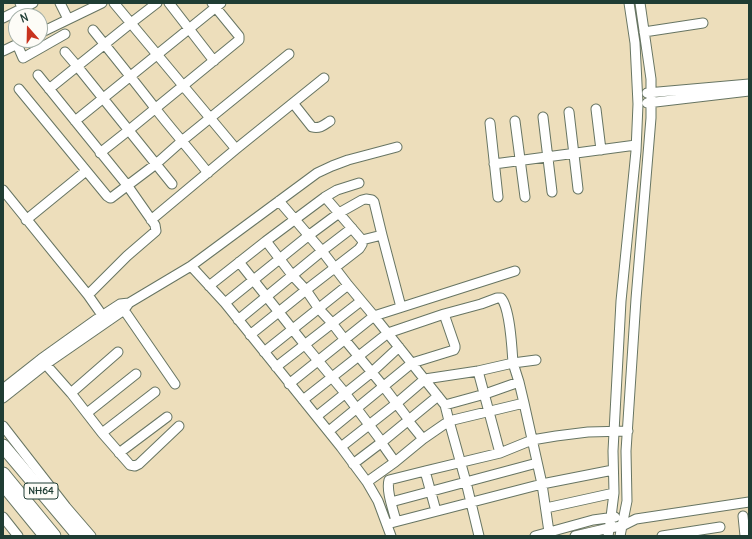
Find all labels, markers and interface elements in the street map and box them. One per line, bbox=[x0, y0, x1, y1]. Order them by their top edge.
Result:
north arrow bbox=[8, 8, 48, 48]
text: N bbox=[18, 10, 30, 26]
road number: NH64 bbox=[24, 483, 58, 499]

